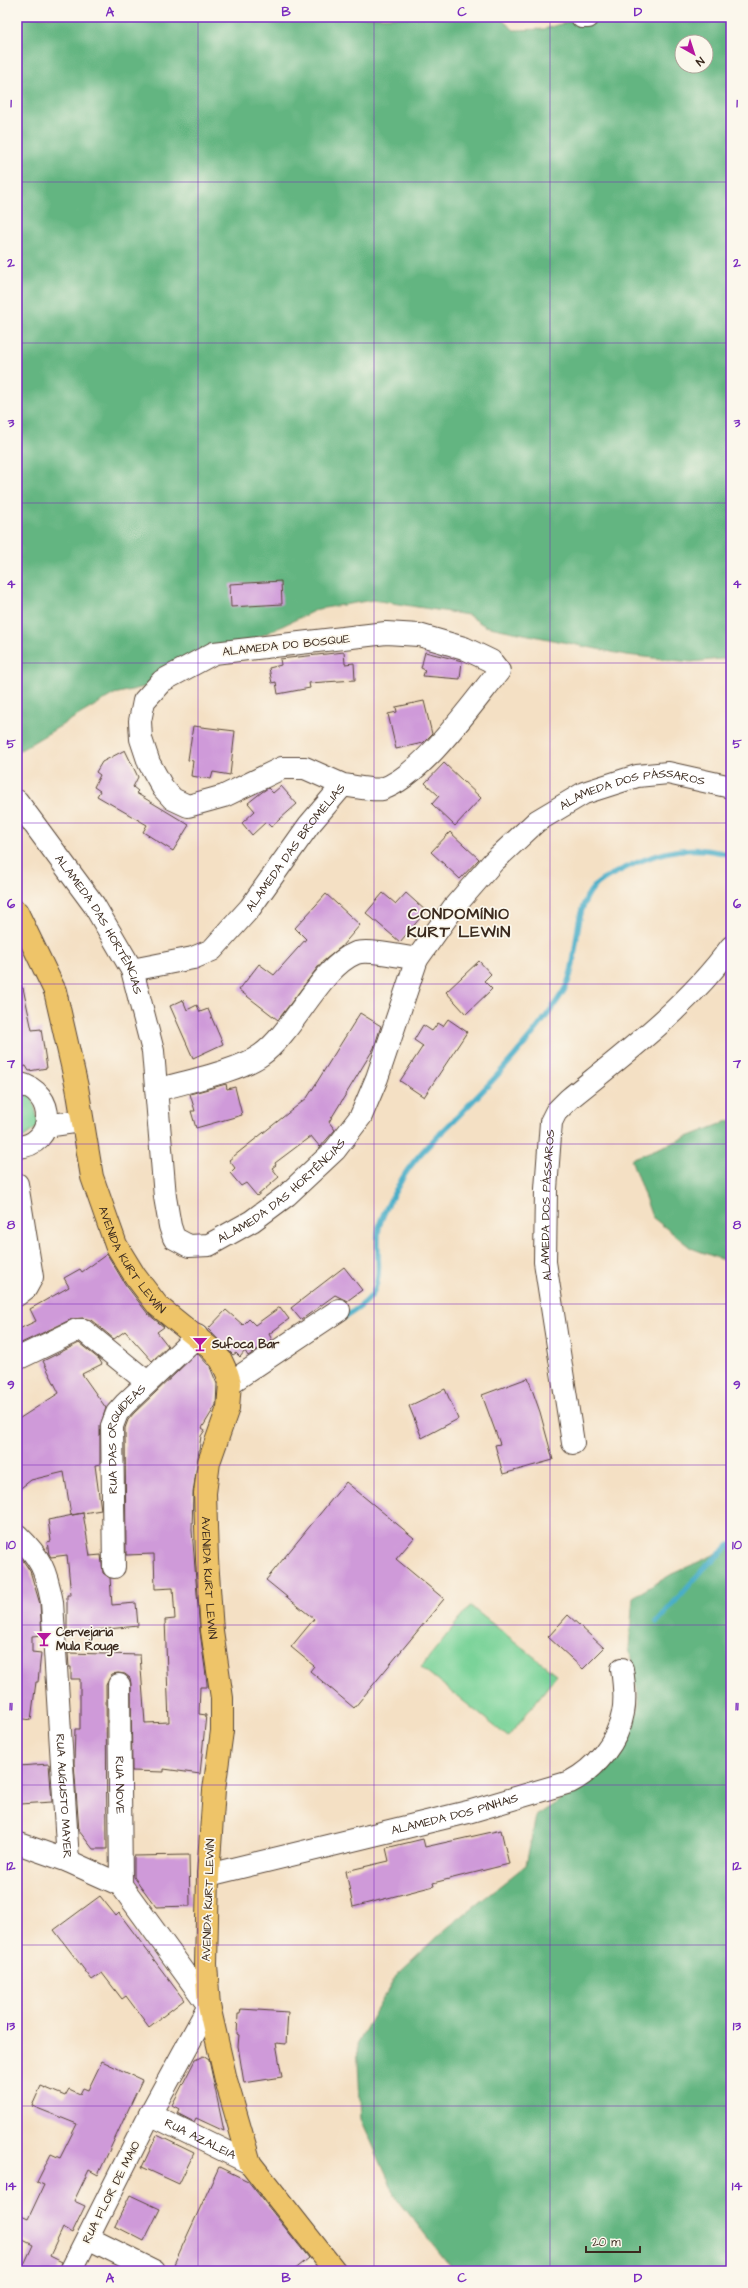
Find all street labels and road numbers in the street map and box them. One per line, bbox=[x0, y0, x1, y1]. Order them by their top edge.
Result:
street label: ALAMEDA DO BOSQUE bbox=[221, 630, 351, 661]
street label: ALAMEDA DOS PÁSSAROS bbox=[556, 765, 707, 815]
street label: ALAMEDA DAS BROMÉLIAS bbox=[242, 780, 350, 915]
street label: ALAMEDA DAS HORTÊNCIAS bbox=[51, 851, 146, 996]
street label: ALAMEDA DOS PÁSSAROS bbox=[537, 1128, 559, 1282]
street label: ALAMEDA DAS HORTÊNCIAS bbox=[214, 1135, 350, 1248]
street label: AVENIDA KURT LEWIN bbox=[94, 1204, 169, 1318]
street label: RUA DAS ORQUÍDEAS bbox=[103, 1380, 150, 1494]
street label: AVENIDA KURT LEWIN bbox=[197, 1516, 221, 1641]
street label: RUA AUGUSTO MAYER bbox=[51, 1733, 76, 1859]
street label: RUA NOVE bbox=[111, 1756, 128, 1814]
street label: ALAMEDA DOS PINHAIS bbox=[389, 1790, 521, 1839]
street label: AVENIDA KURT LEWIN bbox=[198, 1838, 219, 1962]
street label: RUA AZALEIA bbox=[162, 2114, 239, 2164]
street label: RUA FLOR DE MAIO bbox=[78, 2138, 145, 2246]

